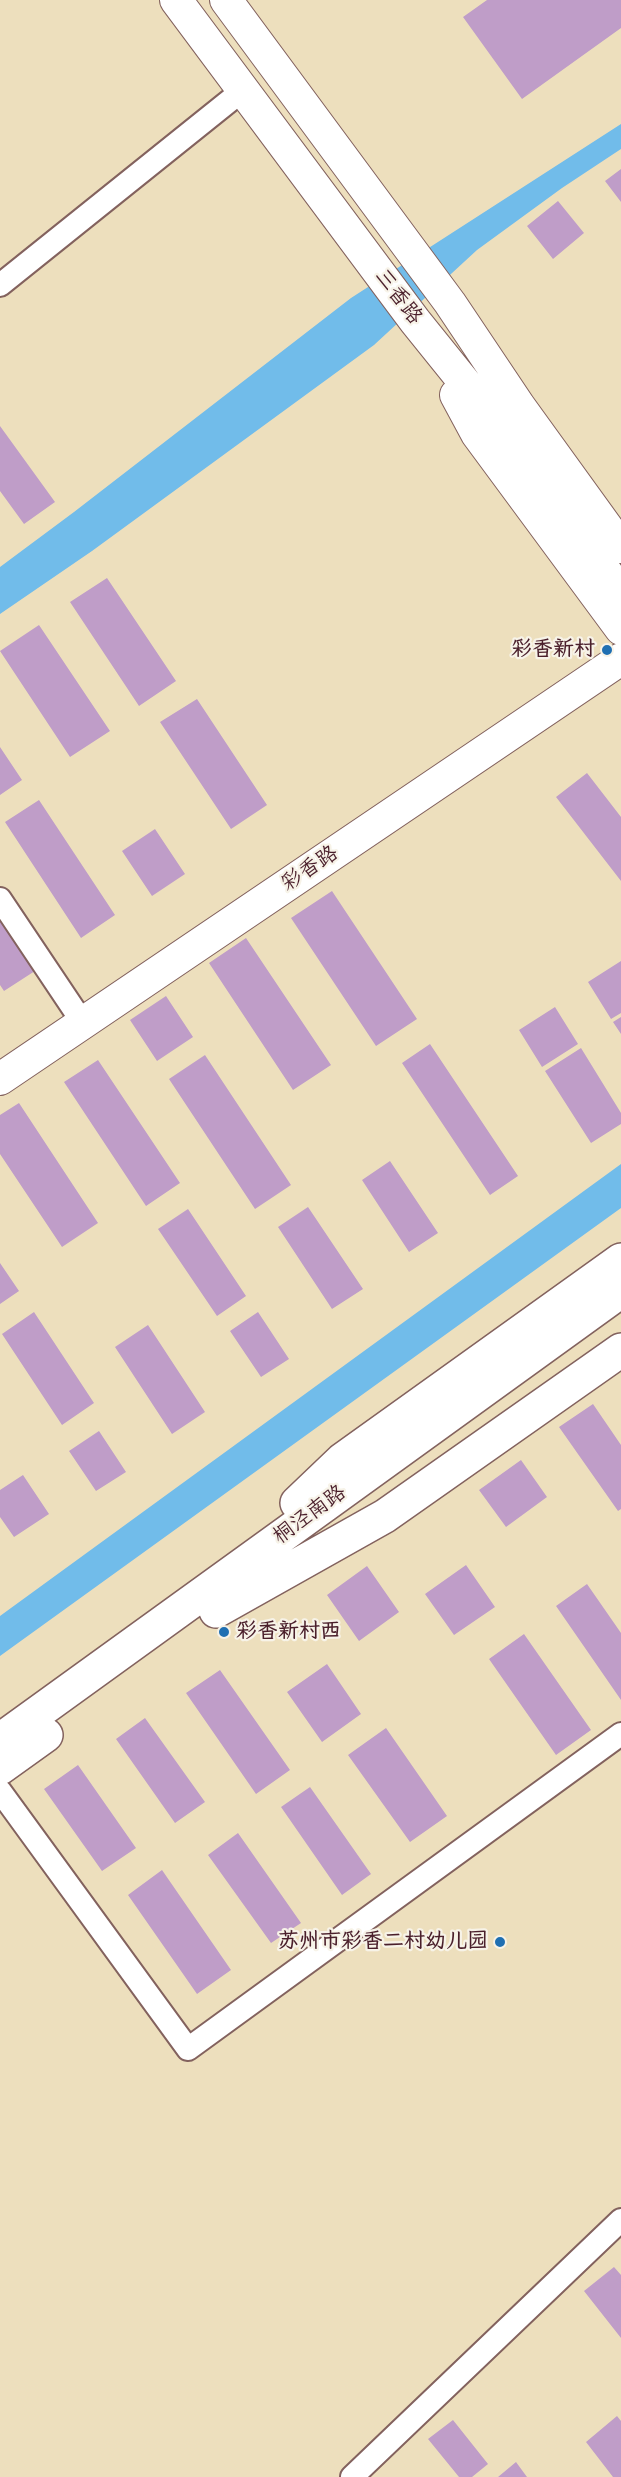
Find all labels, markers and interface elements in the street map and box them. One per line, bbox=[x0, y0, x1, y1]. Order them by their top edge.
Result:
street label: 三香路 bbox=[369, 264, 427, 330]
place label: 彩香新村 bbox=[511, 637, 595, 663]
marker: 彩香新村 bbox=[600, 643, 614, 657]
street label: 彩香路 bbox=[277, 841, 343, 897]
street label: 桐泾南路 bbox=[269, 1480, 351, 1550]
place label: 彩香新村西 bbox=[236, 1619, 341, 1645]
marker: 彩香新村西 bbox=[217, 1625, 231, 1639]
place label: 苏州市彩香二村幼儿园 bbox=[278, 1929, 488, 1955]
marker: 苏州市彩香二村幼儿园 bbox=[493, 1935, 507, 1949]

